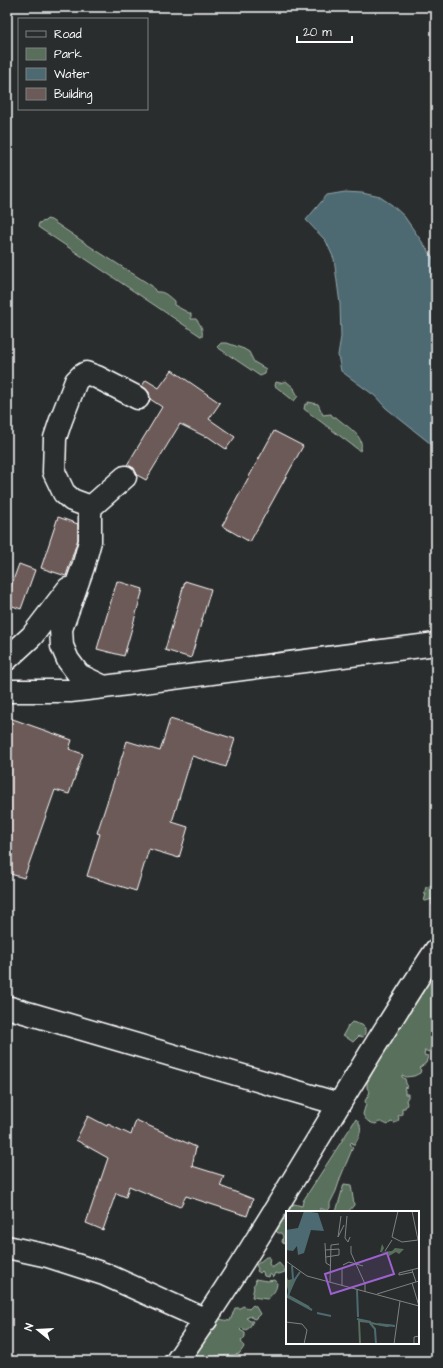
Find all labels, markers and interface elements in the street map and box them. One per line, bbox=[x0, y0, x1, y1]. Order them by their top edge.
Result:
legend bbox=[18, 18, 148, 110]
scale bar bbox=[297, 18, 352, 44]
text: 20 m bbox=[303, 24, 332, 41]
text: Road bbox=[54, 26, 82, 43]
text: Park bbox=[54, 46, 82, 63]
text: Water bbox=[54, 66, 90, 83]
text: Building bbox=[54, 86, 92, 104]
inset map bbox=[286, 1211, 419, 1344]
north arrow bbox=[18, 1310, 58, 1350]
text: N bbox=[21, 1321, 37, 1333]

